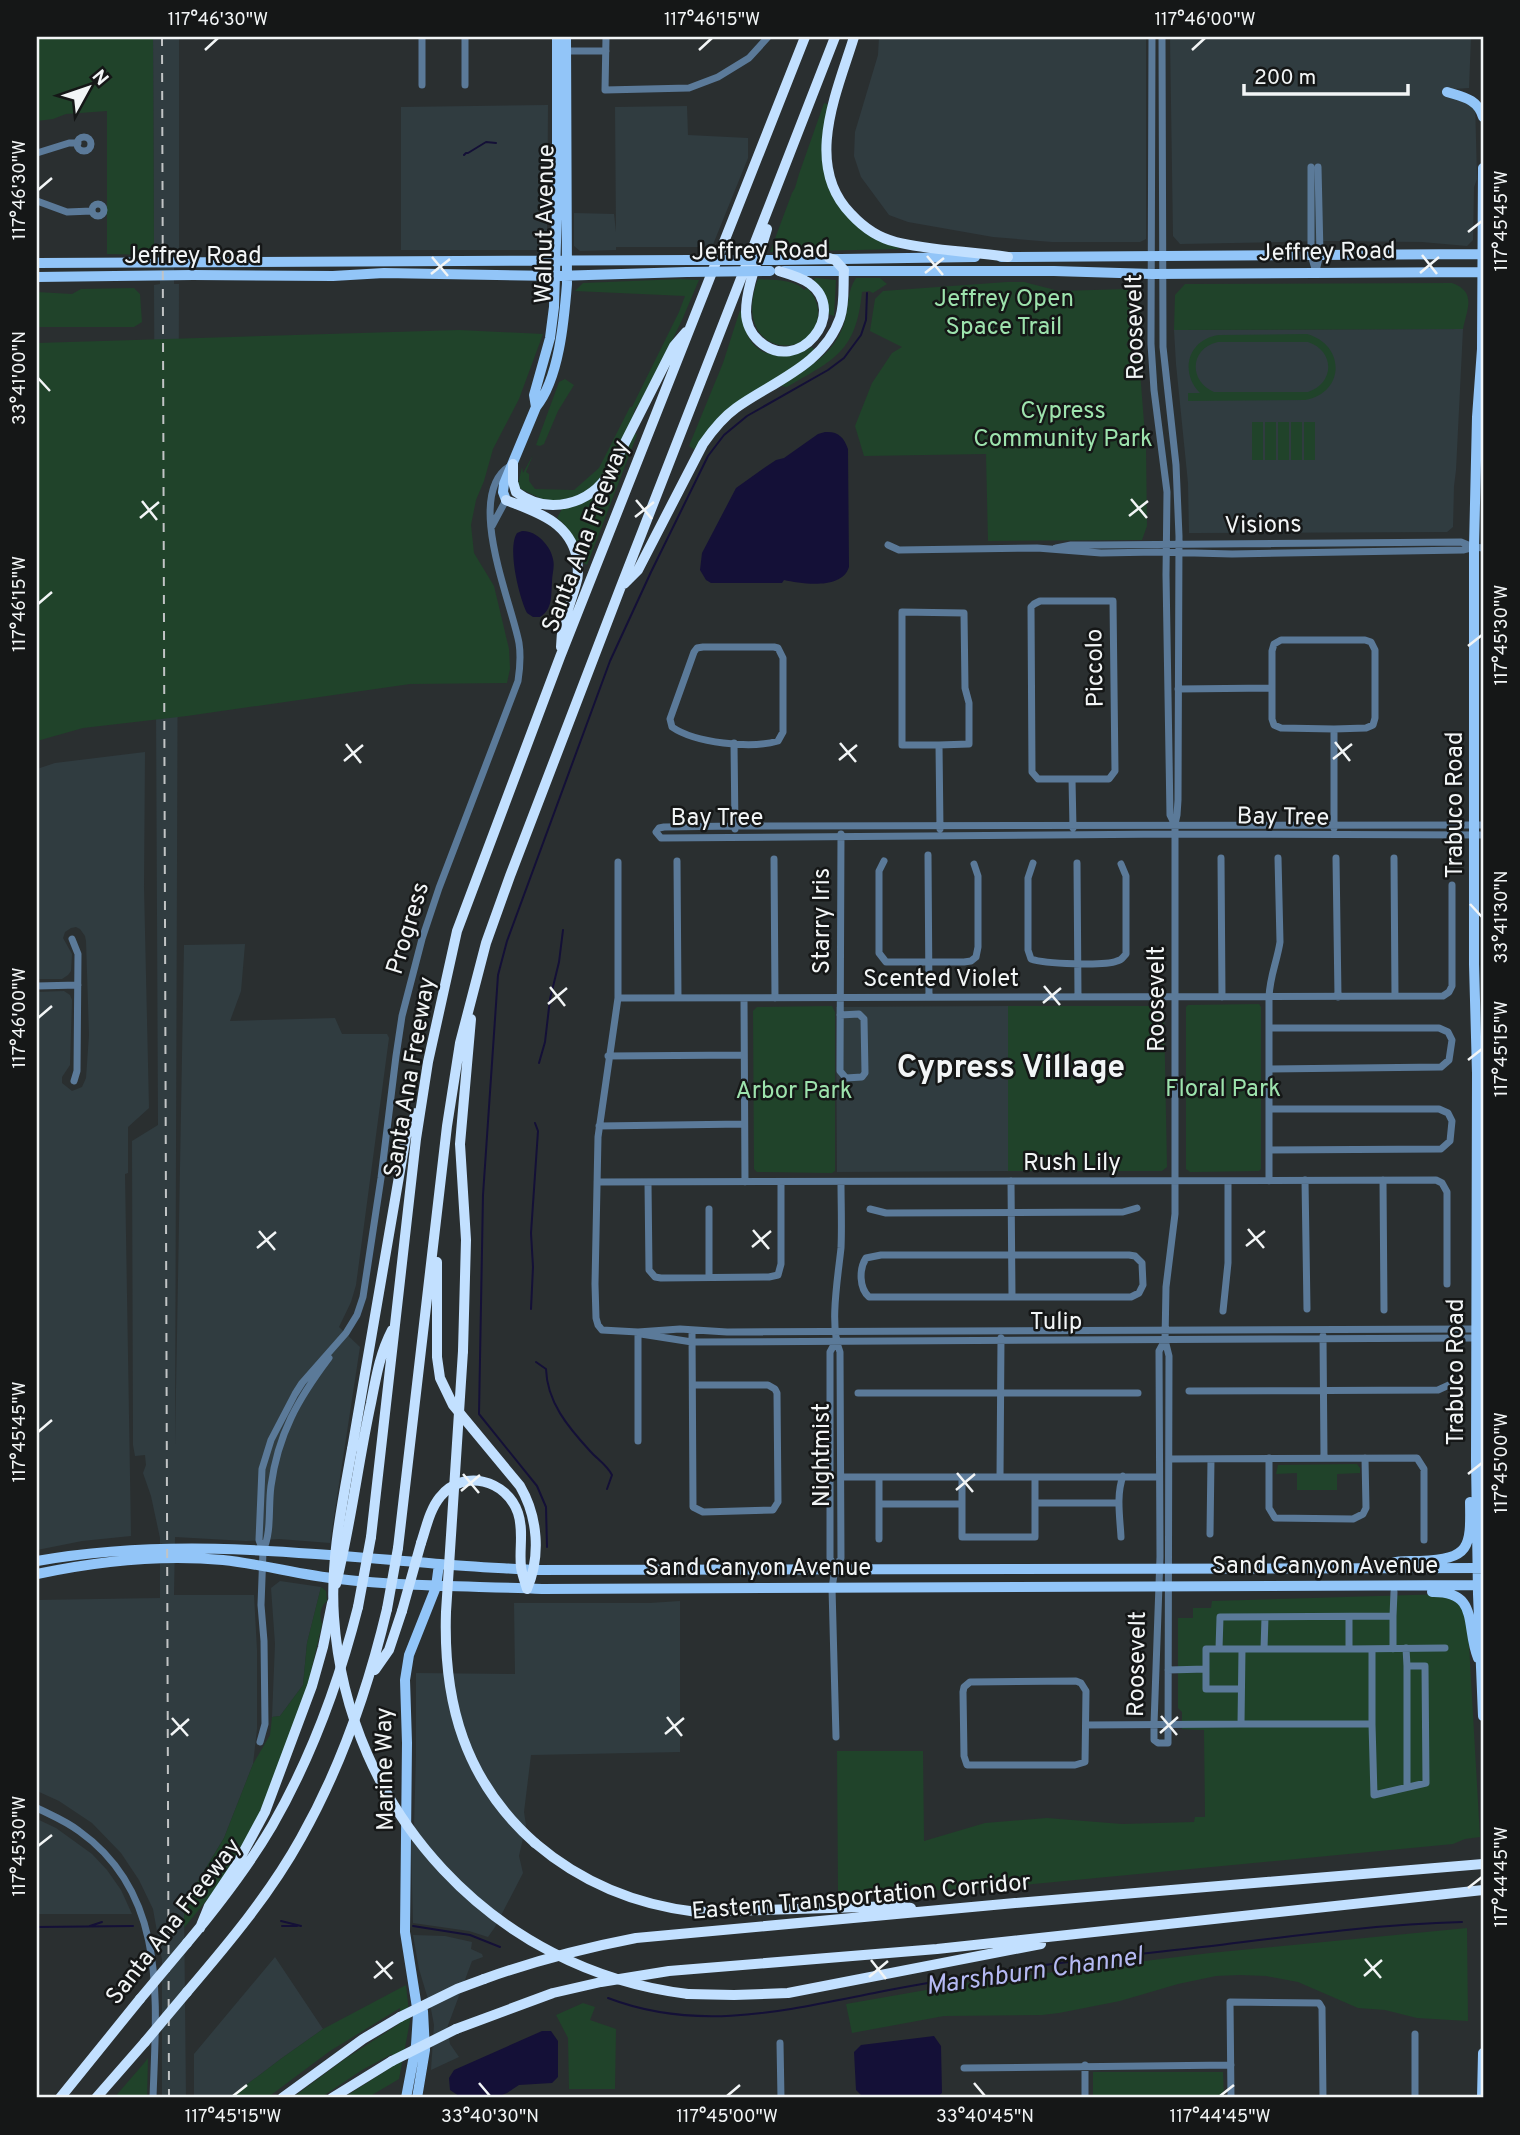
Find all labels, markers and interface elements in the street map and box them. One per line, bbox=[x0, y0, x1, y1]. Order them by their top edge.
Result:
text: 117°46'30"W bbox=[168, 9, 268, 32]
text: 117°46'15"W bbox=[664, 9, 760, 32]
text: 117°46'00"W bbox=[1154, 9, 1256, 32]
north arrow bbox=[52, 52, 122, 122]
scale bar bbox=[1244, 52, 1408, 96]
text: N bbox=[86, 65, 113, 91]
text: 200 m bbox=[1254, 65, 1316, 92]
text: 117°46'30"W bbox=[9, 140, 32, 240]
street label: Walnut Avenue bbox=[530, 144, 562, 304]
text: 117°45'45"W bbox=[1491, 170, 1514, 272]
street label: Jeffrey Road bbox=[691, 236, 829, 268]
street label: Jeffrey Road bbox=[1258, 237, 1396, 269]
street label: Jeffrey Road bbox=[124, 242, 262, 272]
street label: Roosevelt bbox=[1120, 274, 1152, 380]
park label: Jeffrey Open Space Trail bbox=[934, 285, 1074, 343]
text: 33°41'00"N bbox=[9, 331, 32, 425]
park label: Cypress Community Park bbox=[973, 397, 1153, 455]
street label: Santa Ana Freeway bbox=[536, 436, 637, 637]
street label: Visions bbox=[1224, 510, 1302, 542]
text: 117°46'15"W bbox=[9, 556, 32, 652]
text: 117°45'30"W bbox=[1491, 585, 1514, 685]
street label: Piccolo bbox=[1080, 628, 1112, 708]
street label: Trabuco Road bbox=[1441, 731, 1471, 879]
street label: Bay Tree bbox=[1236, 802, 1330, 834]
street label: Bay Tree bbox=[671, 804, 763, 834]
street label: Starry Iris bbox=[808, 868, 838, 974]
text: 33°41'30"N bbox=[1491, 871, 1514, 964]
street label: Progress bbox=[381, 879, 437, 979]
street label: Roosevelt bbox=[1143, 946, 1173, 1052]
street label: Scented Violet bbox=[863, 965, 1019, 995]
text: 117°46'00"W bbox=[9, 967, 32, 1069]
street label: Santa Ana Freeway bbox=[379, 975, 443, 1180]
text: 117°45'15"W bbox=[1491, 1001, 1514, 1097]
district label: Cypress Village bbox=[897, 1049, 1125, 1089]
park label: Floral Park bbox=[1165, 1075, 1281, 1105]
park label: Arbor Park bbox=[735, 1077, 853, 1107]
street label: Rush Lily bbox=[1023, 1149, 1121, 1179]
street label: Trabuco Road bbox=[1442, 1298, 1472, 1446]
street label: Tulip bbox=[1030, 1308, 1082, 1338]
text: 117°45'45"W bbox=[9, 1381, 32, 1483]
street label: Nightmist bbox=[808, 1403, 838, 1507]
text: 117°45'00"W bbox=[1491, 1412, 1514, 1514]
street label: Sand Canyon Avenue bbox=[1212, 1552, 1438, 1582]
street label: Sand Canyon Avenue bbox=[645, 1554, 871, 1584]
street label: Roosevelt bbox=[1122, 1611, 1154, 1717]
street label: Marine Way bbox=[370, 1707, 402, 1831]
text: 117°45'30"W bbox=[9, 1796, 32, 1896]
text: 117°44'45"W bbox=[1491, 1826, 1514, 1928]
street label: Santa Ana Freeway bbox=[100, 1833, 249, 2012]
street label: Eastern Transportation Corridor bbox=[690, 1868, 1032, 1928]
water label: Marshburn Channel bbox=[924, 1941, 1146, 2004]
text: 117°45'15"W bbox=[185, 2106, 281, 2129]
text: 33°40'30"N bbox=[441, 2106, 539, 2129]
text: 117°45'00"W bbox=[676, 2106, 778, 2129]
text: 33°40'45"N bbox=[936, 2106, 1034, 2129]
text: 117°44'45"W bbox=[1169, 2106, 1271, 2129]

